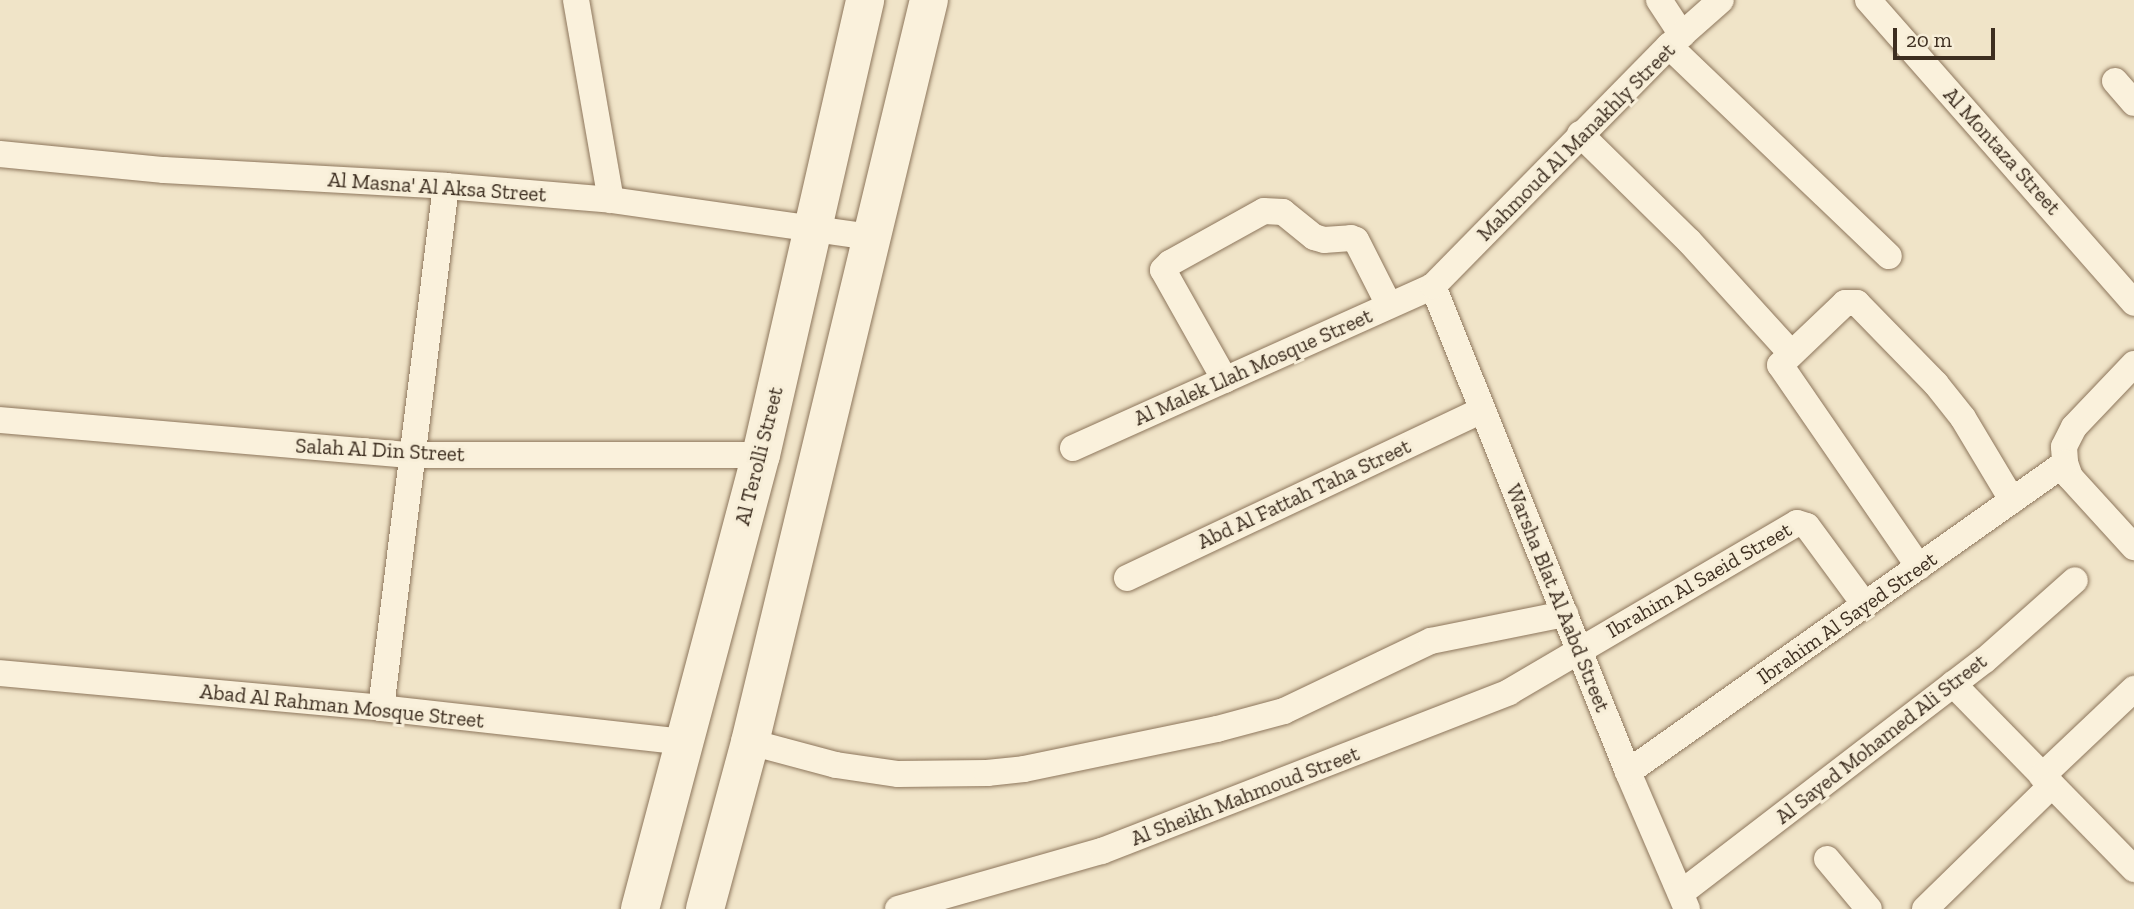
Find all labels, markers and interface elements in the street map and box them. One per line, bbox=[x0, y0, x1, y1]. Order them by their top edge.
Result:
scale bar bbox=[1896, 14, 1997, 58]
text: 20 m bbox=[1906, 27, 1952, 52]
street label: Mahmoud Al Manakhly Street bbox=[1471, 37, 1681, 247]
street label: Al Montaza Street bbox=[1938, 82, 2066, 220]
street label: Al Masna' Al Aksa Street bbox=[326, 167, 548, 207]
street label: Al Malek Llah Mosque Street bbox=[1130, 303, 1376, 431]
street label: Al Terolli Street bbox=[730, 384, 788, 528]
street label: Salah Al Din Street bbox=[294, 433, 466, 467]
street label: Abd Al Fattah Taha Street bbox=[1193, 433, 1415, 555]
street label: Warsha Blat Al Aabd Street bbox=[1500, 480, 1616, 716]
street label: Ibrahim Al Saeid Street bbox=[1602, 517, 1796, 643]
street label: Ibrahim Al Sayed Street bbox=[1752, 546, 1942, 690]
street label: Al Sayed Mohamed Ali Street bbox=[1770, 649, 1992, 829]
street label: Abad Al Rahman Mosque Street bbox=[198, 679, 486, 733]
street label: Al Sheikh Mahmoud Street bbox=[1127, 741, 1363, 851]

